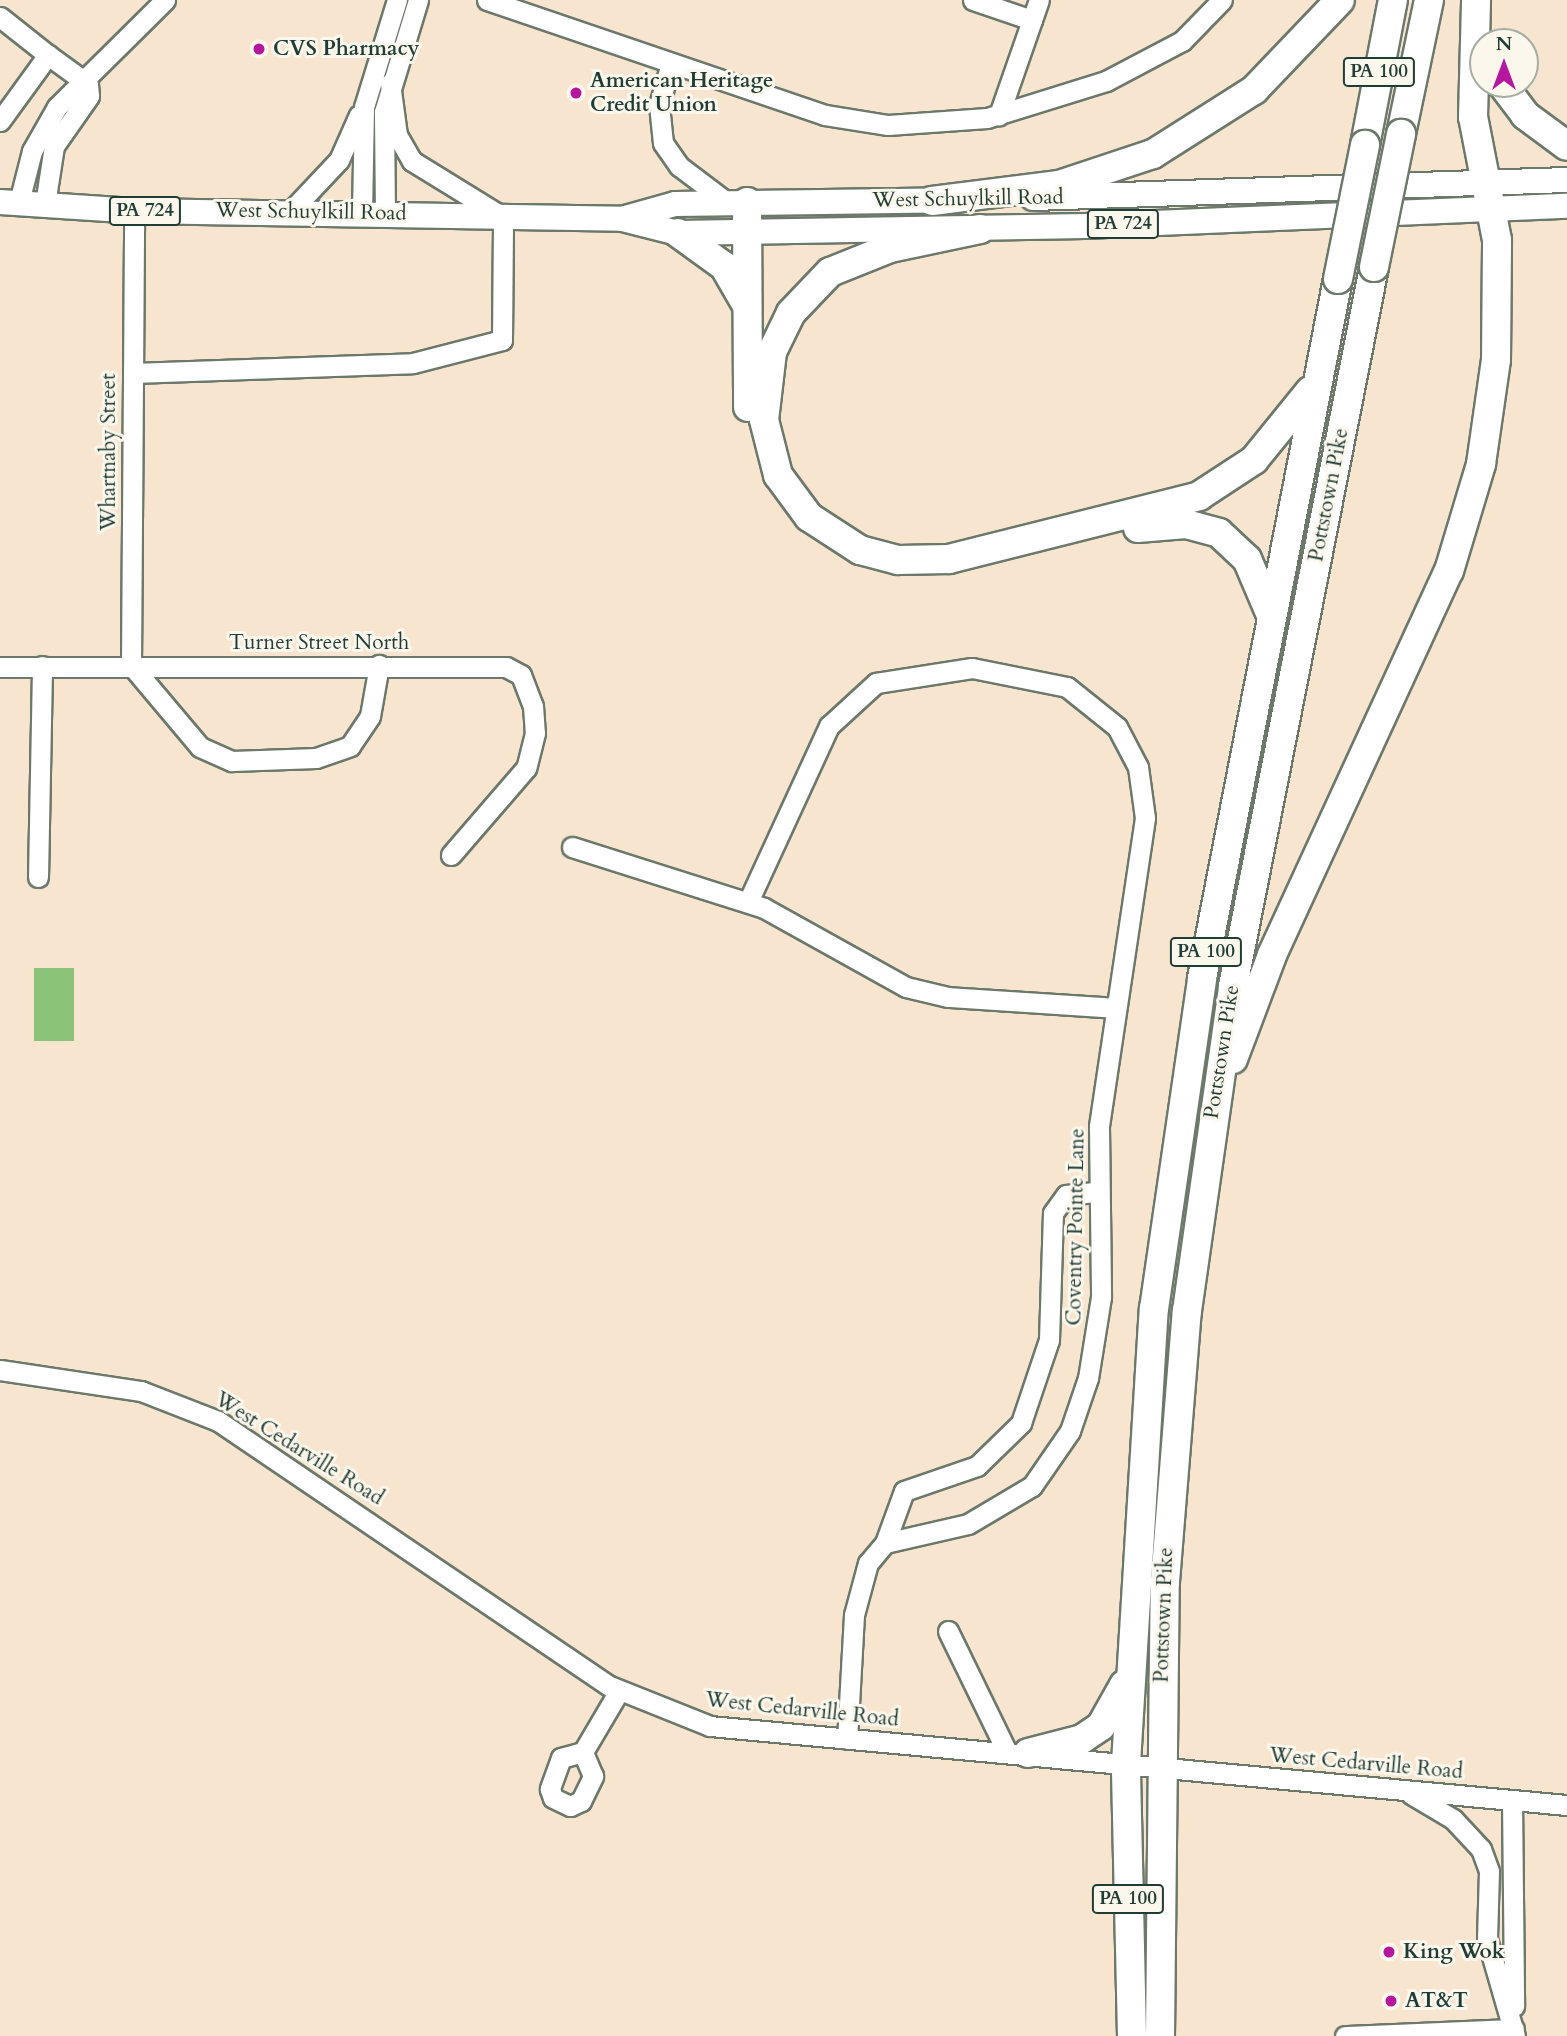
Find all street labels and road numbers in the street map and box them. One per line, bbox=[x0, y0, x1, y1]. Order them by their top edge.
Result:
road number: PA 100 bbox=[1342, 57, 1416, 88]
street label: West Schuylkill Road bbox=[872, 185, 1064, 213]
road number: PA 724 bbox=[108, 196, 182, 226]
street label: West Schuylkill Road bbox=[215, 198, 407, 226]
road number: PA 724 bbox=[1086, 208, 1160, 240]
street label: Whartnaby Street bbox=[96, 373, 122, 531]
street label: Pottstown Pike bbox=[1304, 426, 1354, 564]
street label: Turner Street North bbox=[229, 630, 409, 656]
road number: PA 100 bbox=[1169, 936, 1243, 968]
street label: Pottstown Pike bbox=[1199, 983, 1245, 1121]
street label: Coventry Pointe Lane bbox=[1062, 1128, 1090, 1326]
street label: West Cedarville Road bbox=[210, 1387, 388, 1511]
street label: Pottstown Pike bbox=[1149, 1547, 1179, 1683]
street label: West Cedarville Road bbox=[704, 1687, 900, 1733]
street label: West Cedarville Road bbox=[1268, 1743, 1464, 1785]
road number: PA 100 bbox=[1091, 1884, 1165, 1914]

